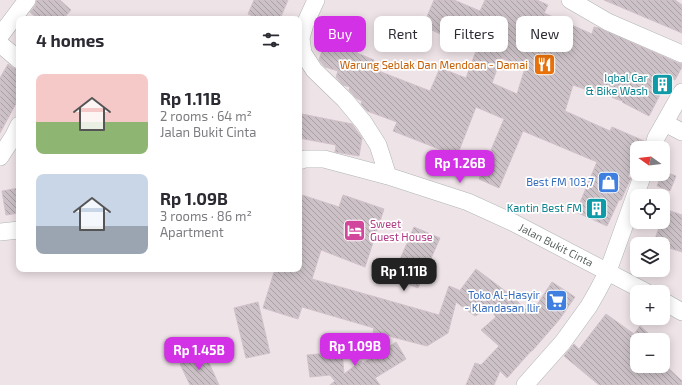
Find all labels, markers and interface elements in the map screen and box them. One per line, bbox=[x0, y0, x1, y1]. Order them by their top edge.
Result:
chip: Buy bbox=[314, 16, 366, 52]
chip: Rent bbox=[374, 16, 432, 52]
chip: Filters bbox=[440, 16, 508, 52]
chip: New bbox=[516, 16, 573, 52]
icon: filters bbox=[260, 29, 282, 51]
text: 4 homes bbox=[36, 30, 104, 50]
restaurant icon: Warung Seblak Dan Mendoan - Damai bbox=[531, 52, 557, 78]
place label: Warung Seblak Dan Mendoan - Damai bbox=[340, 58, 528, 71]
place label: Iqbal Car & Bike Wash bbox=[586, 71, 649, 97]
building icon: Iqbal Car & Bike Wash bbox=[650, 71, 676, 97]
text: Rp 1.11B bbox=[160, 88, 221, 108]
icon: home bbox=[68, 90, 116, 138]
text: 2 rooms · 64 m² bbox=[160, 108, 252, 124]
text: Jalan Bukit Cinta bbox=[160, 124, 256, 140]
north arrow bbox=[630, 141, 670, 181]
map controls bbox=[630, 141, 670, 373]
pin: Rp 1.26B bbox=[419, 150, 501, 184]
text: Rp 1.26B bbox=[434, 155, 486, 171]
shop icon: Best FM 103,7 bbox=[596, 169, 622, 195]
place label: Best FM 103,7 bbox=[526, 175, 594, 188]
text: Rp 1.09B bbox=[160, 188, 228, 208]
button: locate bbox=[630, 189, 670, 229]
icon: home bbox=[68, 190, 116, 238]
building icon: Kantin Best FM bbox=[584, 195, 610, 221]
place label: Kantin Best FM bbox=[507, 201, 582, 214]
text: 3 rooms · 86 m² bbox=[160, 208, 252, 224]
hotel icon: Sweet Guest House bbox=[341, 217, 367, 243]
place label: Sweet Guest House bbox=[370, 217, 433, 243]
street label: Jalan Bukit Cinta bbox=[517, 220, 596, 269]
text: Apartment bbox=[160, 224, 224, 240]
button: layers bbox=[630, 237, 670, 277]
pin: Rp 1.11B bbox=[363, 258, 445, 292]
text: Rp 1.11B bbox=[381, 263, 427, 279]
button: + bbox=[630, 285, 670, 325]
place label: Toko Al-Hasyir - Klandasan Ilir bbox=[464, 288, 541, 314]
supermarket icon: Toko Al-Hasyir - Klandasan Ilir bbox=[543, 288, 569, 314]
pin: Rp 1.09B bbox=[314, 333, 396, 367]
button: − bbox=[630, 333, 670, 373]
pin: Rp 1.45B bbox=[158, 337, 240, 371]
text: Rp 1.09B bbox=[329, 338, 381, 354]
text: Rp 1.45B bbox=[173, 342, 225, 358]

